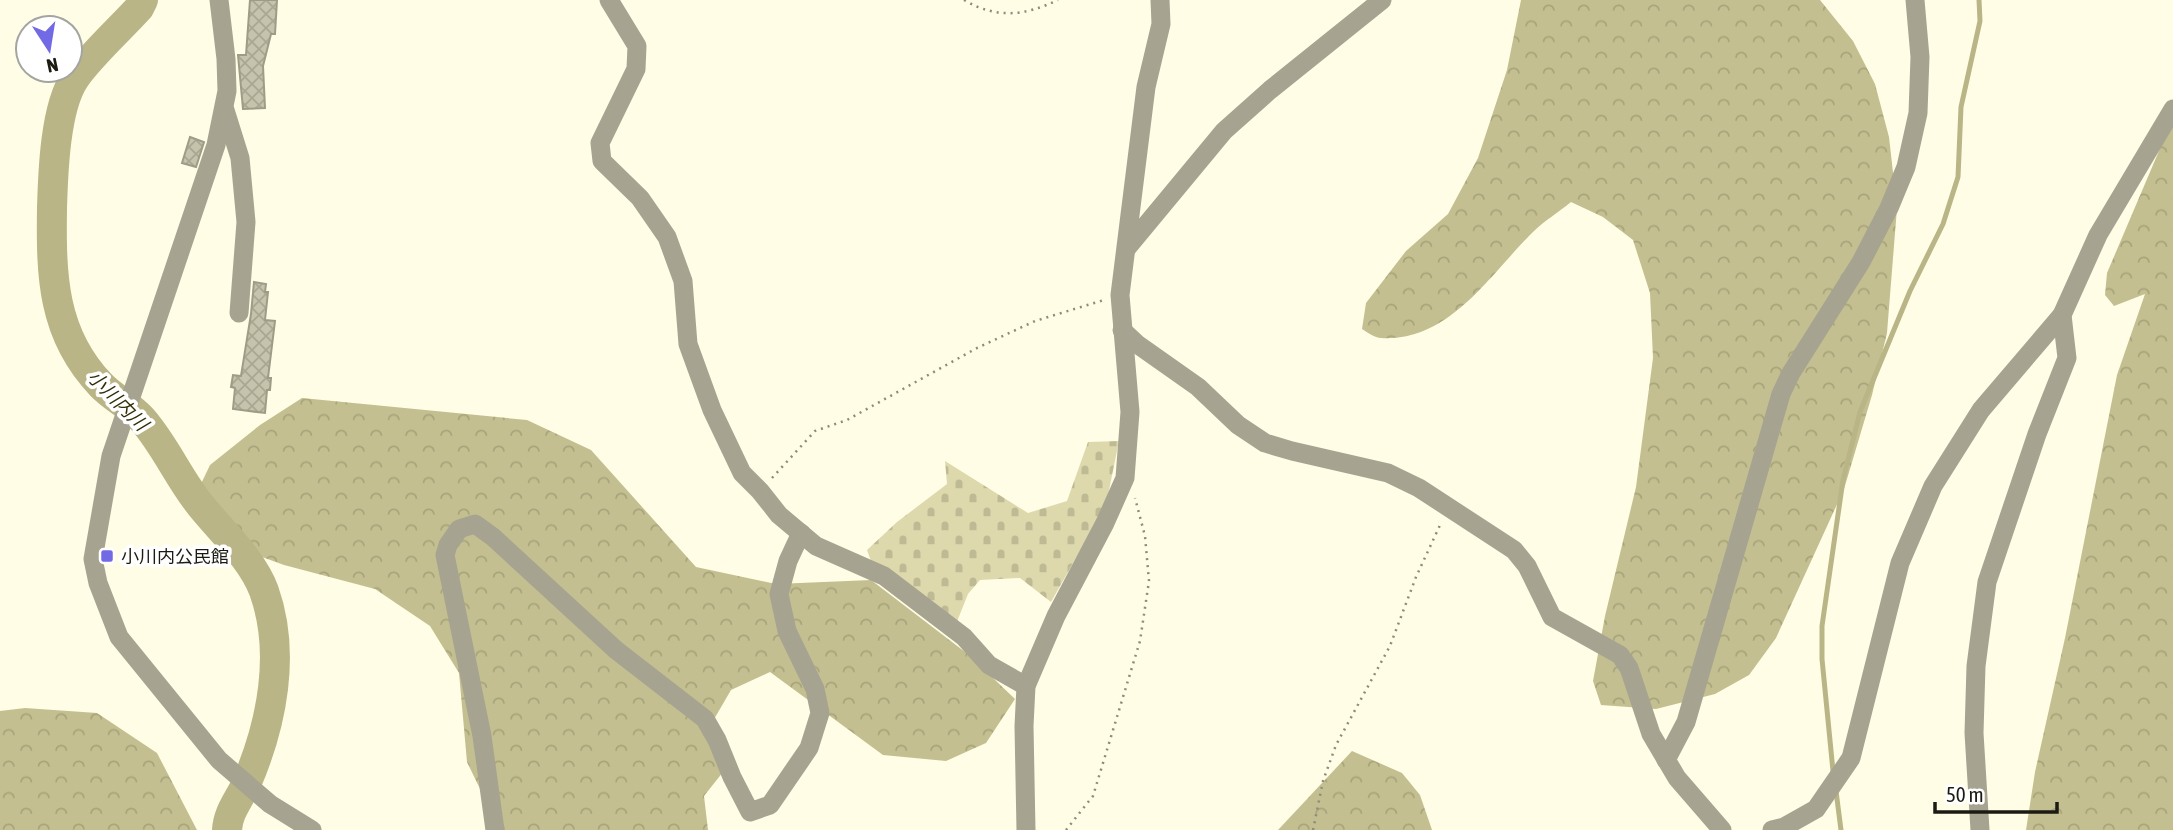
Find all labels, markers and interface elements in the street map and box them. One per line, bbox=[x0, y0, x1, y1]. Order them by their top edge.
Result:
north arrow bbox=[14, 14, 84, 84]
text: N bbox=[45, 54, 60, 78]
water label: 小川内川 bbox=[83, 365, 154, 436]
place label: 小川内公民館 bbox=[121, 546, 229, 567]
marker: 小川内公民館 bbox=[99, 548, 115, 564]
scale bar bbox=[1935, 770, 2058, 814]
text: 50 m bbox=[1946, 782, 1984, 806]

